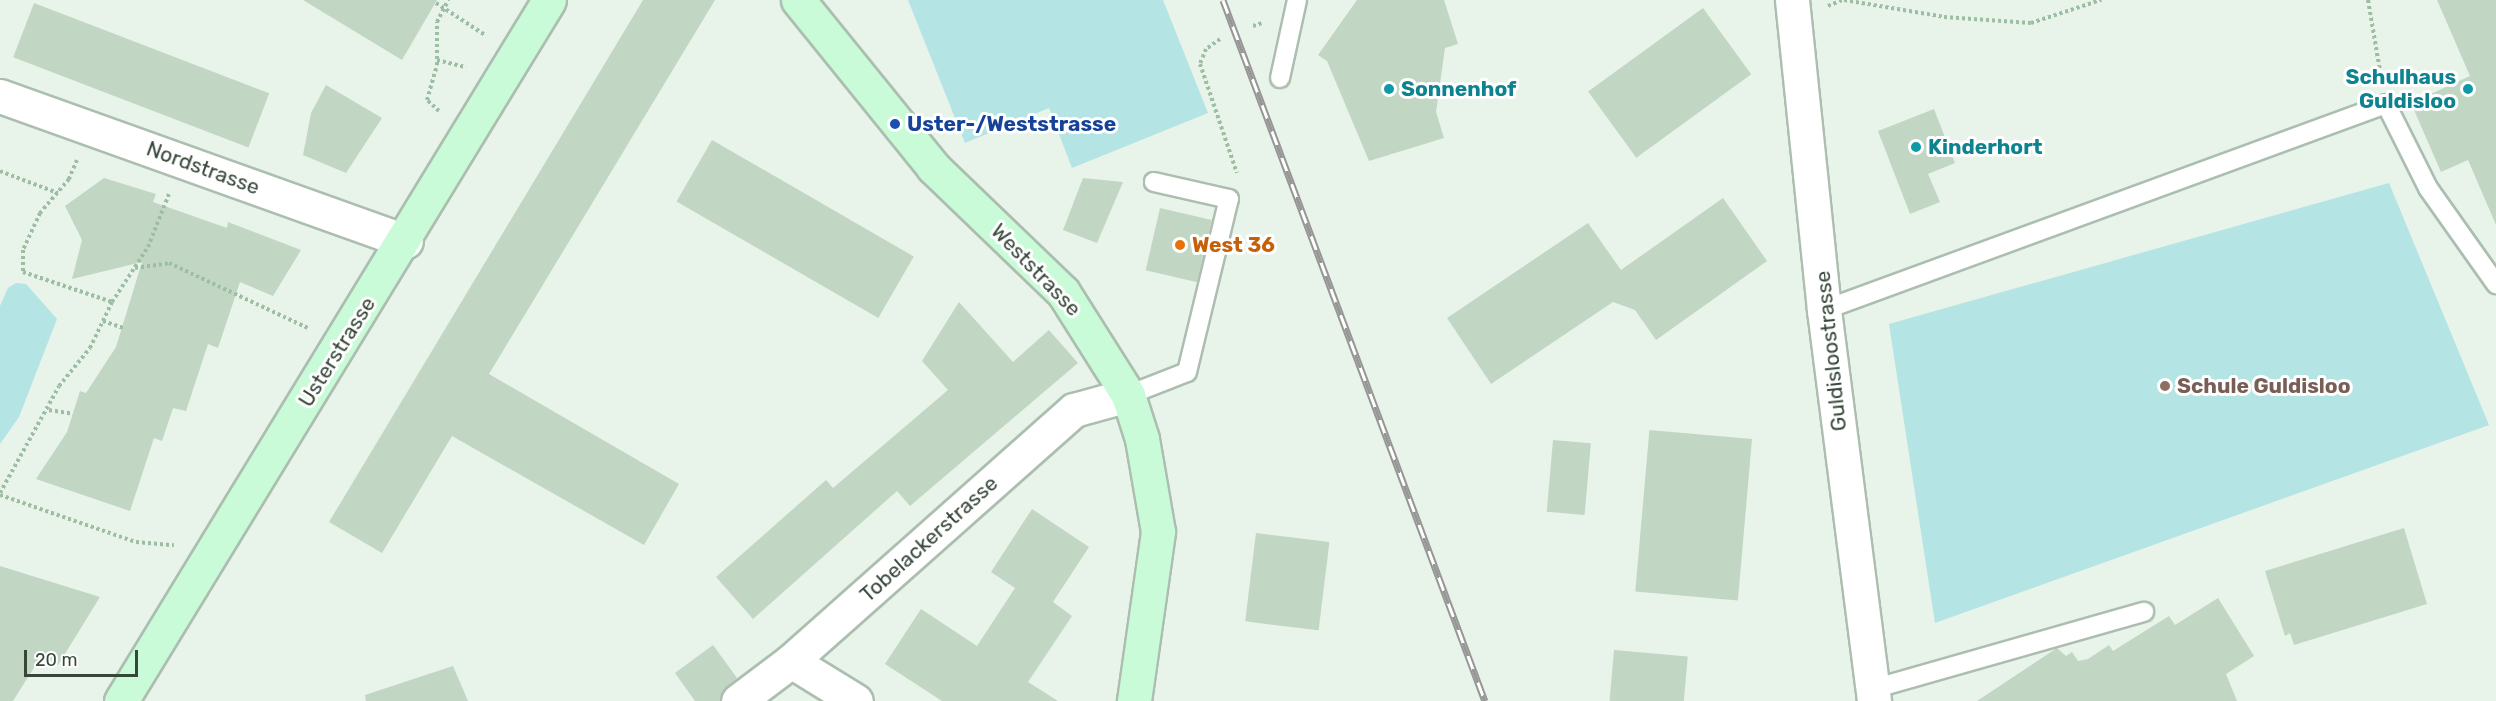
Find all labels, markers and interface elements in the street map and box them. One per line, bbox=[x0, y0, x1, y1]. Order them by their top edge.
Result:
place label: Schulhaus Guldisloo bbox=[2345, 64, 2456, 114]
place label: Sonnenhof bbox=[1401, 76, 1516, 102]
marker: Sonnenhof bbox=[1382, 82, 1396, 96]
marker: Schulhaus Guldisloo bbox=[2461, 82, 2475, 96]
place label: Uster-/Weststrasse bbox=[907, 111, 1116, 137]
marker: Uster-/Weststrasse bbox=[888, 117, 902, 131]
place label: Kinderhort bbox=[1928, 134, 2043, 160]
street label: Nordstrasse bbox=[143, 136, 263, 200]
marker: Kinderhort bbox=[1909, 140, 1923, 154]
street label: Weststrasse bbox=[986, 219, 1086, 321]
place label: West 36 bbox=[1192, 232, 1275, 258]
marker: West 36 bbox=[1173, 238, 1187, 252]
street label: Guldisloostrasse bbox=[1810, 270, 1852, 432]
street label: Usterstrasse bbox=[293, 292, 381, 412]
place label: Schule Guldisloo bbox=[2177, 373, 2351, 399]
marker: Schule Guldisloo bbox=[2158, 379, 2172, 393]
street label: Tobelackerstrasse bbox=[855, 471, 1003, 607]
scale bar bbox=[27, 638, 141, 676]
text: 20 m bbox=[35, 649, 77, 671]

